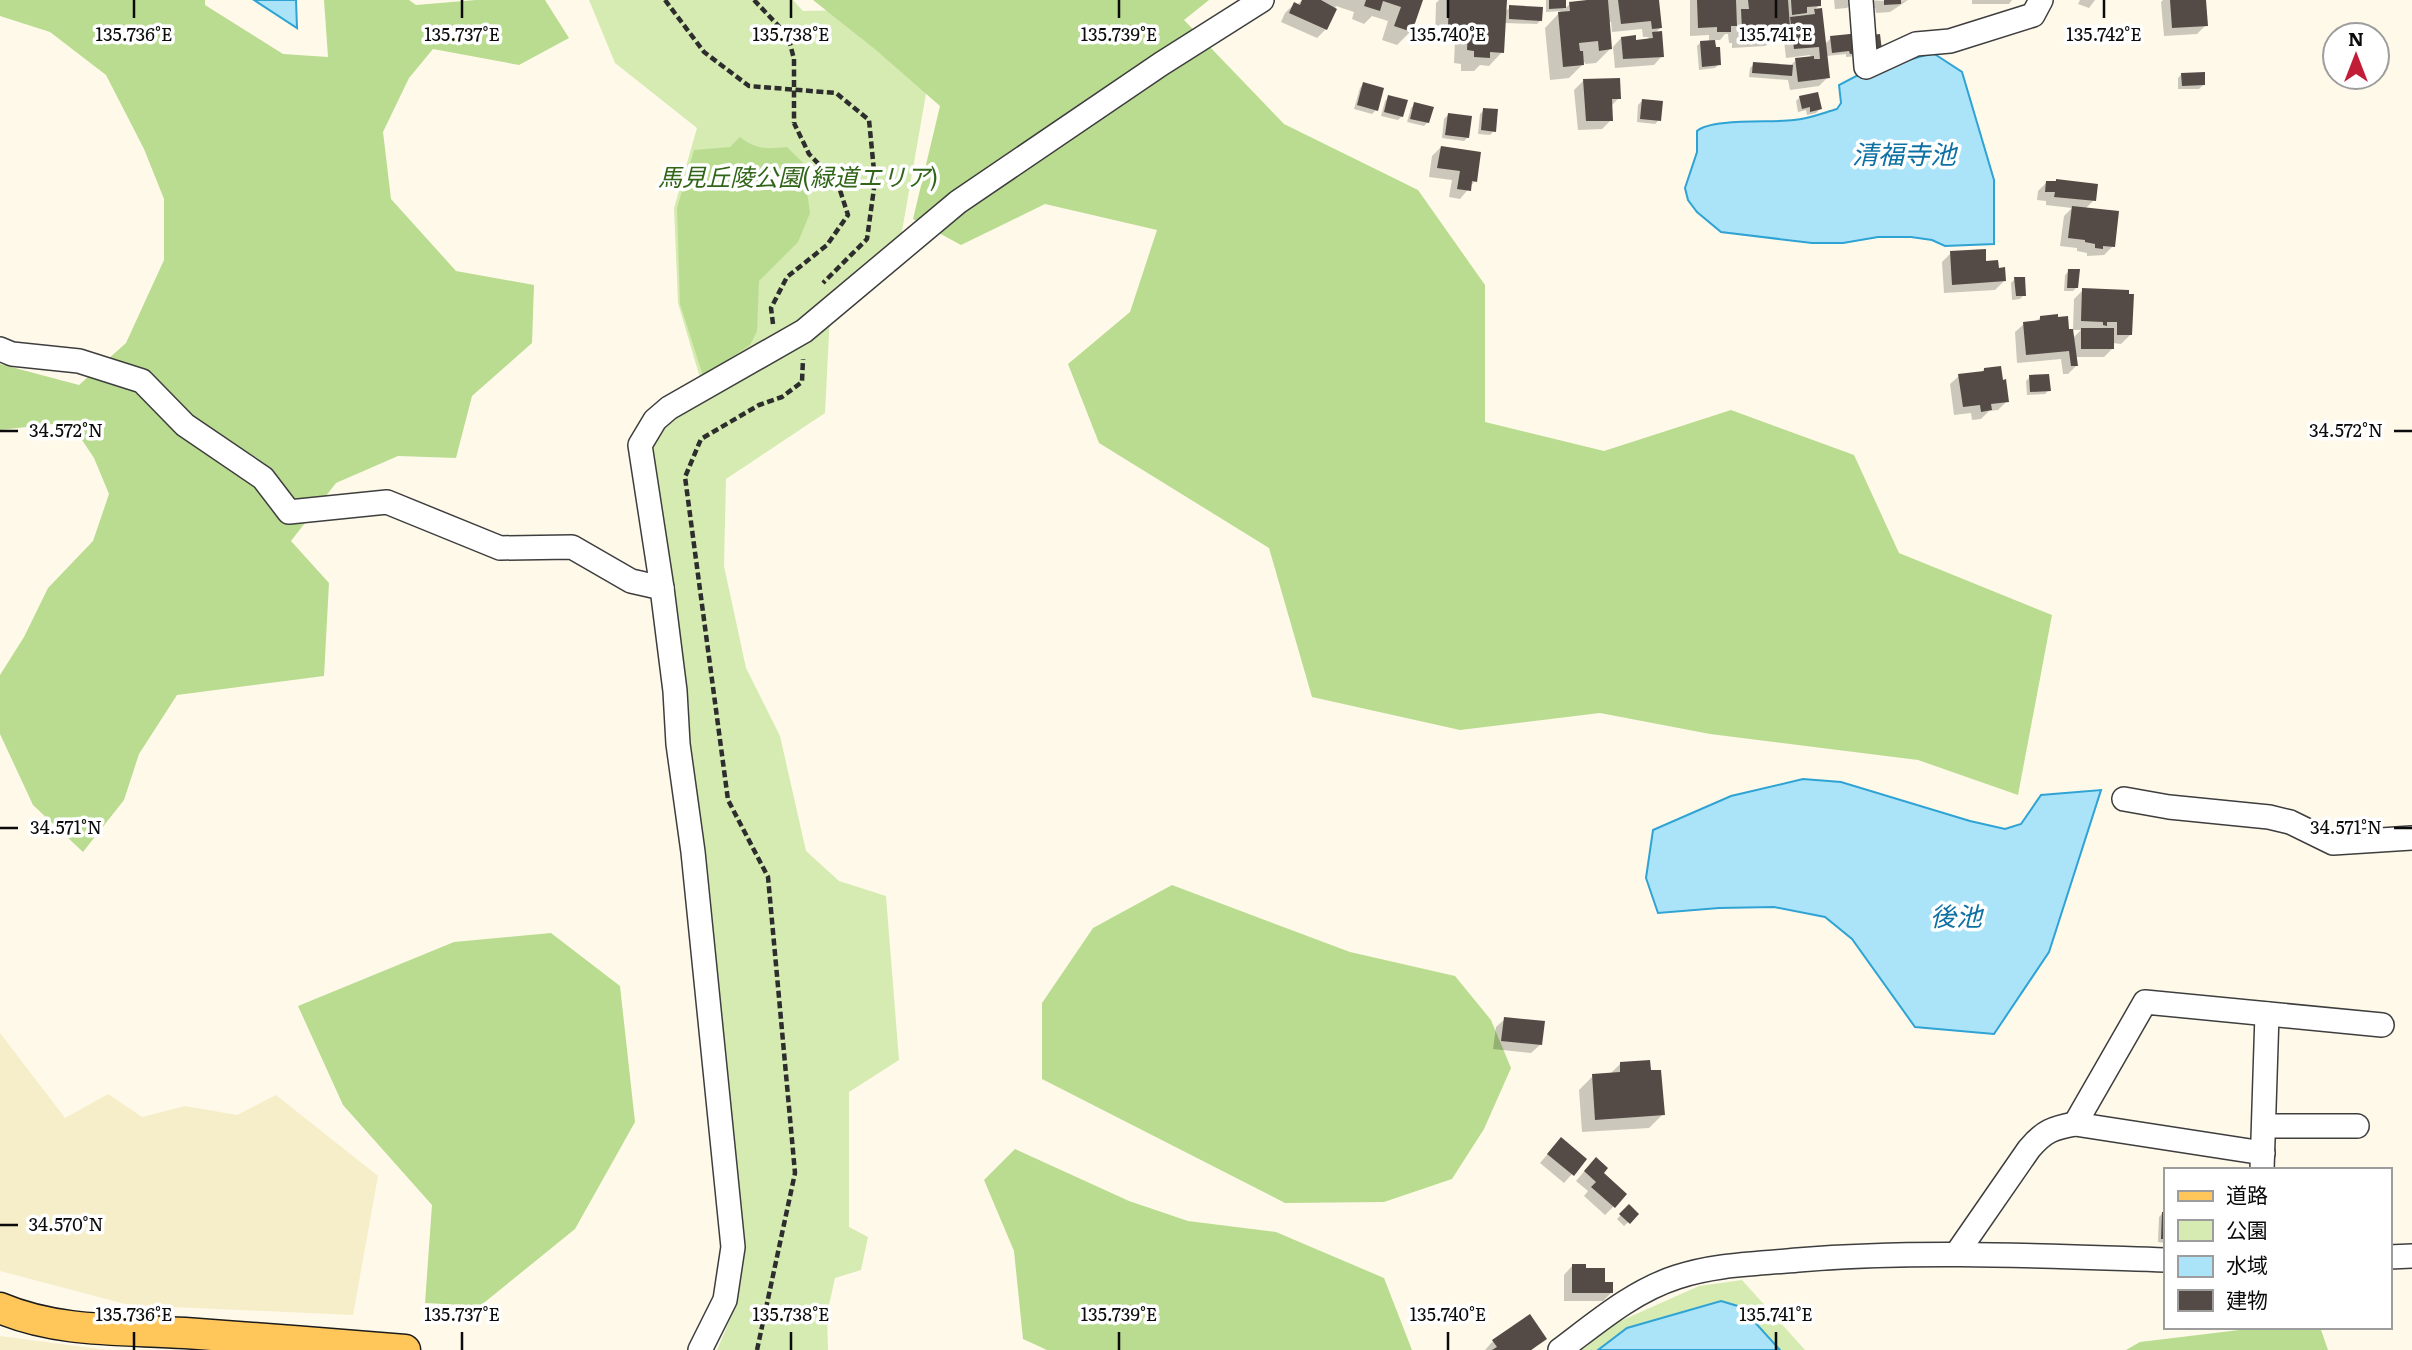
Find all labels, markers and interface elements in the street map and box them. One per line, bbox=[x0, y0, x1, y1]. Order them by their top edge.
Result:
text: 135.736°E bbox=[96, 20, 172, 47]
text: 135.737°E bbox=[424, 20, 500, 47]
text: 135.738°E bbox=[752, 20, 830, 47]
text: 135.739°E bbox=[1081, 20, 1157, 47]
text: 135.740°E bbox=[1410, 20, 1486, 47]
text: 135.741°E bbox=[1739, 20, 1813, 47]
text: 135.742°E bbox=[2066, 20, 2142, 47]
north arrow bbox=[2321, 21, 2391, 91]
text: N bbox=[2348, 24, 2364, 52]
water label: 清福寺池 bbox=[1852, 133, 1959, 172]
park label: 馬見丘陵公園(緑道エリア) bbox=[658, 158, 938, 193]
text: 34.572°N bbox=[29, 416, 103, 443]
text: 34.572°N bbox=[2309, 416, 2383, 443]
text: 34.571°N bbox=[30, 813, 102, 840]
text: 34.571°N bbox=[2310, 813, 2382, 840]
water label: 後池 bbox=[1930, 895, 1985, 934]
legend bbox=[2164, 1168, 2391, 1329]
text: 道路 bbox=[2226, 1178, 2268, 1209]
text: 34.570°N bbox=[28, 1210, 104, 1237]
text: 公園 bbox=[2226, 1213, 2268, 1244]
text: 水域 bbox=[2226, 1248, 2268, 1279]
text: 建物 bbox=[2226, 1283, 2268, 1314]
text: 135.736°E bbox=[96, 1300, 172, 1327]
text: 135.737°E bbox=[424, 1300, 500, 1327]
text: 135.738°E bbox=[752, 1300, 830, 1327]
text: 135.739°E bbox=[1081, 1300, 1157, 1327]
text: 135.740°E bbox=[1410, 1300, 1486, 1327]
text: 135.741°E bbox=[1739, 1300, 1813, 1327]

